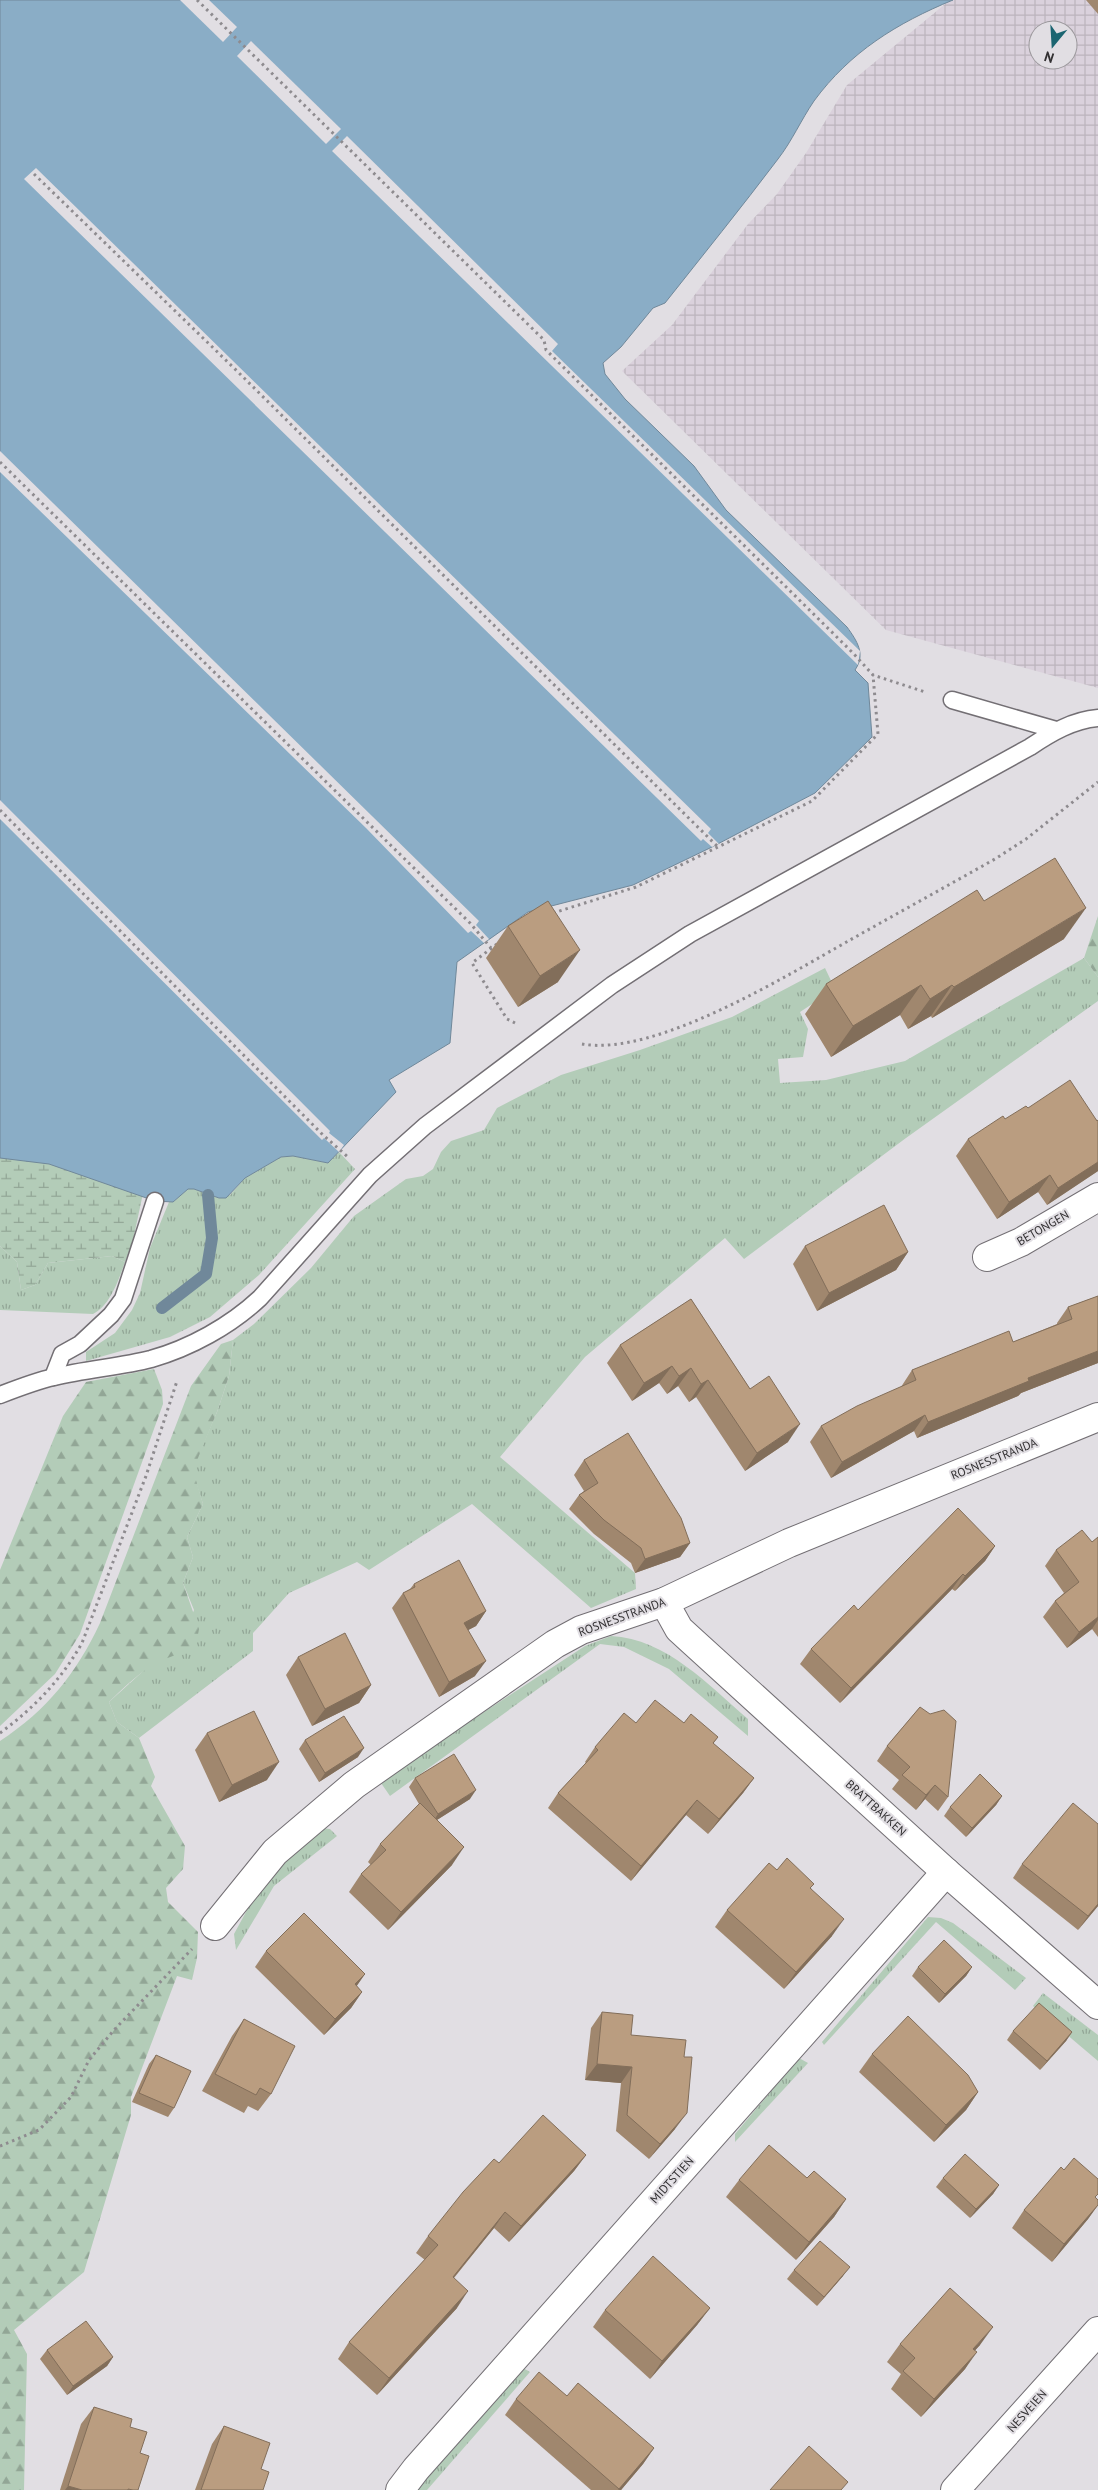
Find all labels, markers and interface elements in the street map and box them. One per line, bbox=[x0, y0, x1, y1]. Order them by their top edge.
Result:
north arrow bbox=[1028, 20, 1078, 70]
text: N bbox=[1042, 47, 1056, 67]
street label: BETONGEN bbox=[1014, 1207, 1071, 1248]
street label: ROSNESSTRANDA bbox=[949, 1434, 1039, 1483]
street label: ROSNESSTRANDA bbox=[576, 1594, 667, 1639]
street label: BRATTBAKKEN bbox=[843, 1776, 910, 1839]
street label: MIDTSTIEN bbox=[647, 2153, 697, 2206]
street label: NESVEIEN bbox=[1004, 2386, 1050, 2435]

